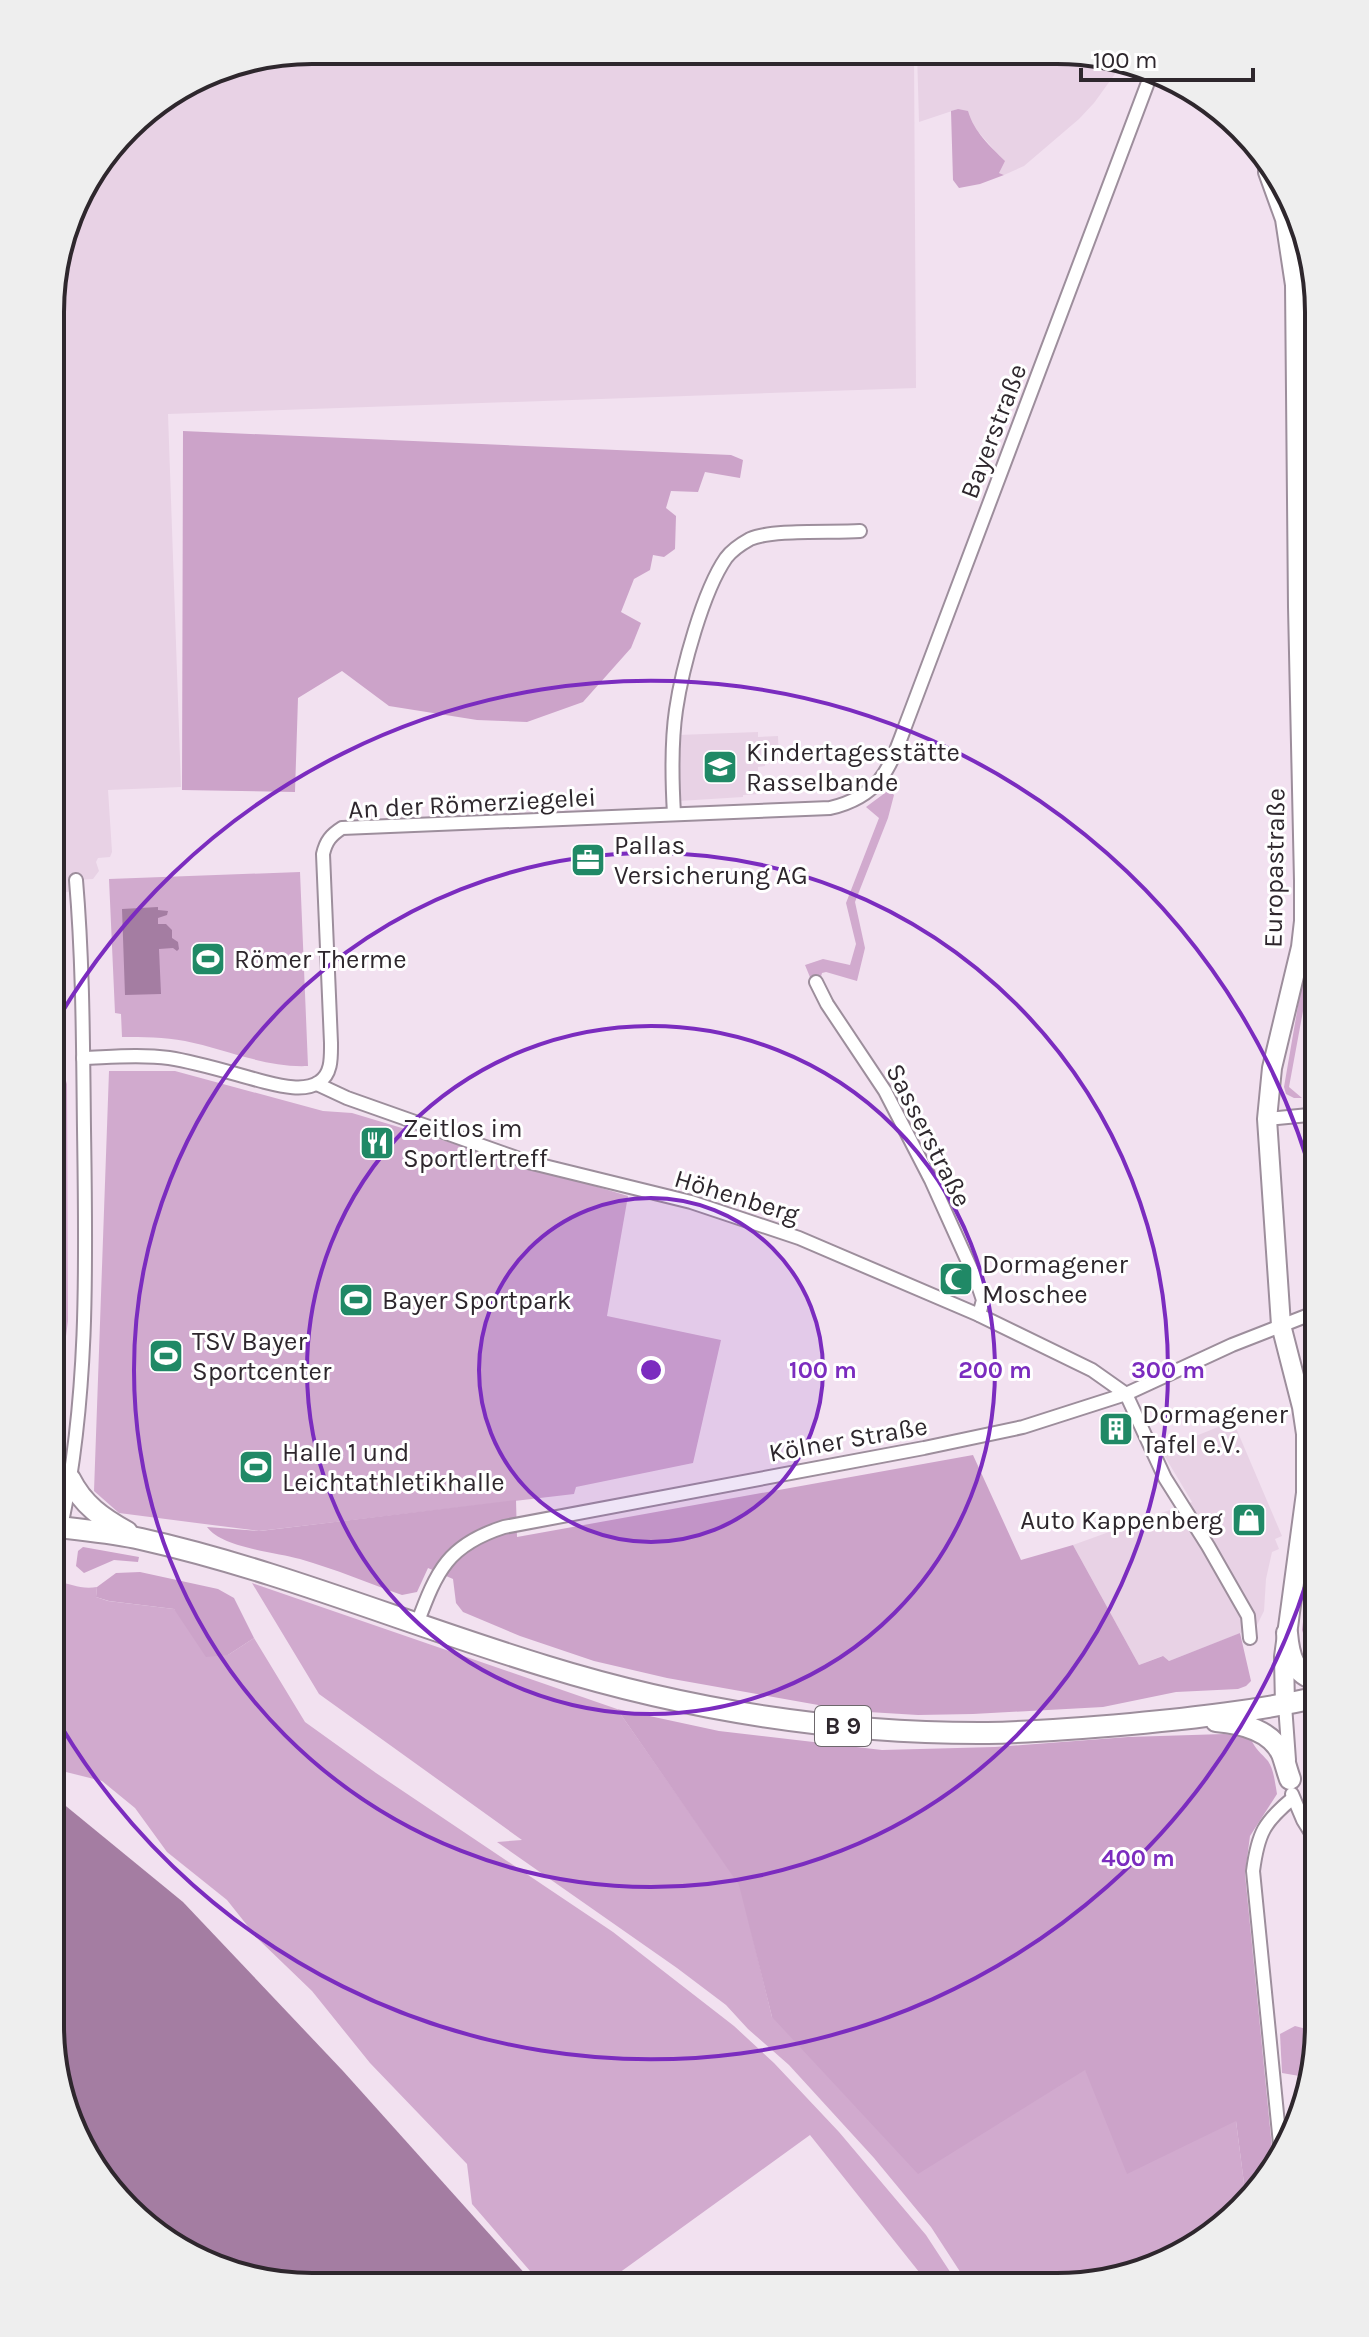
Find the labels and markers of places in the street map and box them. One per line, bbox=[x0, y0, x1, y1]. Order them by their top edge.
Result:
place label: Kindertagesstätte Rasselbande bbox=[746, 737, 960, 798]
school or university icon: Kindertagesstätte Rasselbande bbox=[701, 748, 739, 786]
place label: Pallas Versicherung AG bbox=[614, 830, 808, 891]
office icon: Pallas Versicherung AG bbox=[569, 841, 607, 879]
sports icon: Römer Therme bbox=[189, 940, 227, 978]
place label: Römer Therme bbox=[234, 944, 407, 975]
place label: Zeitlos im Sportlertreff bbox=[403, 1113, 549, 1174]
restaurant icon: Zeitlos im Sportlertreff bbox=[358, 1124, 396, 1162]
place label: Dormagener Moschee bbox=[982, 1249, 1128, 1310]
mosque icon: Dormagener Moschee bbox=[937, 1260, 975, 1298]
sports icon: Bayer Sportpark bbox=[337, 1281, 375, 1319]
place label: Bayer Sportpark bbox=[382, 1285, 571, 1316]
place label: TSV Bayer Sportcenter bbox=[192, 1326, 332, 1387]
sports icon: TSV Bayer Sportcenter bbox=[147, 1337, 185, 1375]
centre of rings bbox=[637, 1356, 665, 1384]
place label: Dormagener Tafel e.V. bbox=[1142, 1399, 1288, 1460]
building icon: Dormagener Tafel e.V. bbox=[1097, 1410, 1135, 1448]
place label: Halle 1 und Leichtathletikhalle bbox=[282, 1437, 505, 1498]
sports icon: Halle 1 und Leichtathletikhalle bbox=[237, 1448, 275, 1486]
shop icon: Auto Kappenberg bbox=[1230, 1501, 1268, 1539]
place label: Auto Kappenberg bbox=[1020, 1505, 1223, 1536]

